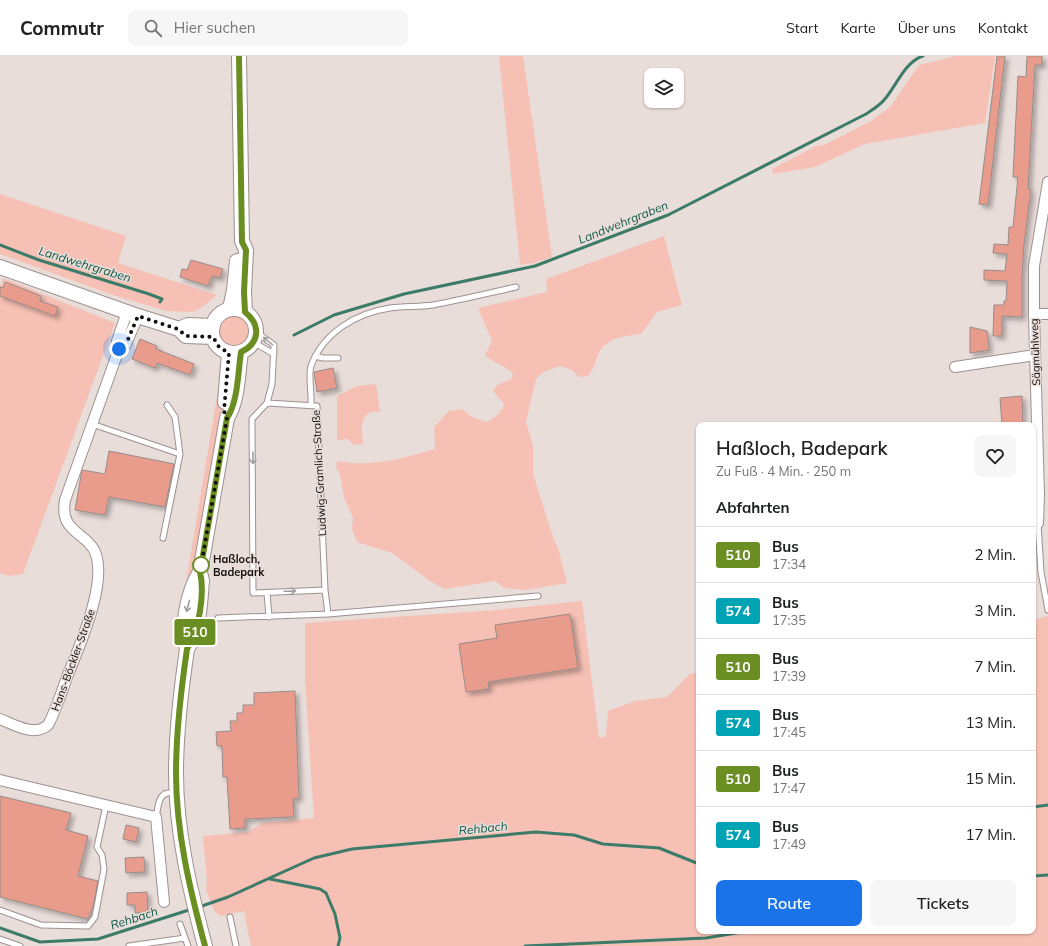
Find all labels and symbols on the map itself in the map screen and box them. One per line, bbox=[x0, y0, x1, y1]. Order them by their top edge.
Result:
water label: Landwehrgraben bbox=[576, 197, 670, 247]
water label: Landwehrgraben bbox=[37, 243, 133, 285]
street label: Sägmühlweg bbox=[1027, 318, 1043, 386]
one-way arrow bbox=[263, 337, 274, 345]
your location bbox=[109, 339, 129, 359]
street label: Ludwig-Gramlich-Straße bbox=[309, 410, 329, 536]
one-way arrow bbox=[249, 451, 257, 464]
place label: Haßloch, Badepark bbox=[213, 552, 265, 579]
marker: Haßloch, Badepark bbox=[192, 556, 210, 574]
one-way arrow bbox=[283, 587, 296, 595]
one-way arrow bbox=[183, 599, 191, 612]
street label: Hans-Böckler-Straße bbox=[48, 607, 98, 713]
line badge: 510 bbox=[172, 619, 218, 645]
water label: Rehbach bbox=[458, 818, 508, 838]
water label: Rehbach bbox=[108, 903, 160, 933]

